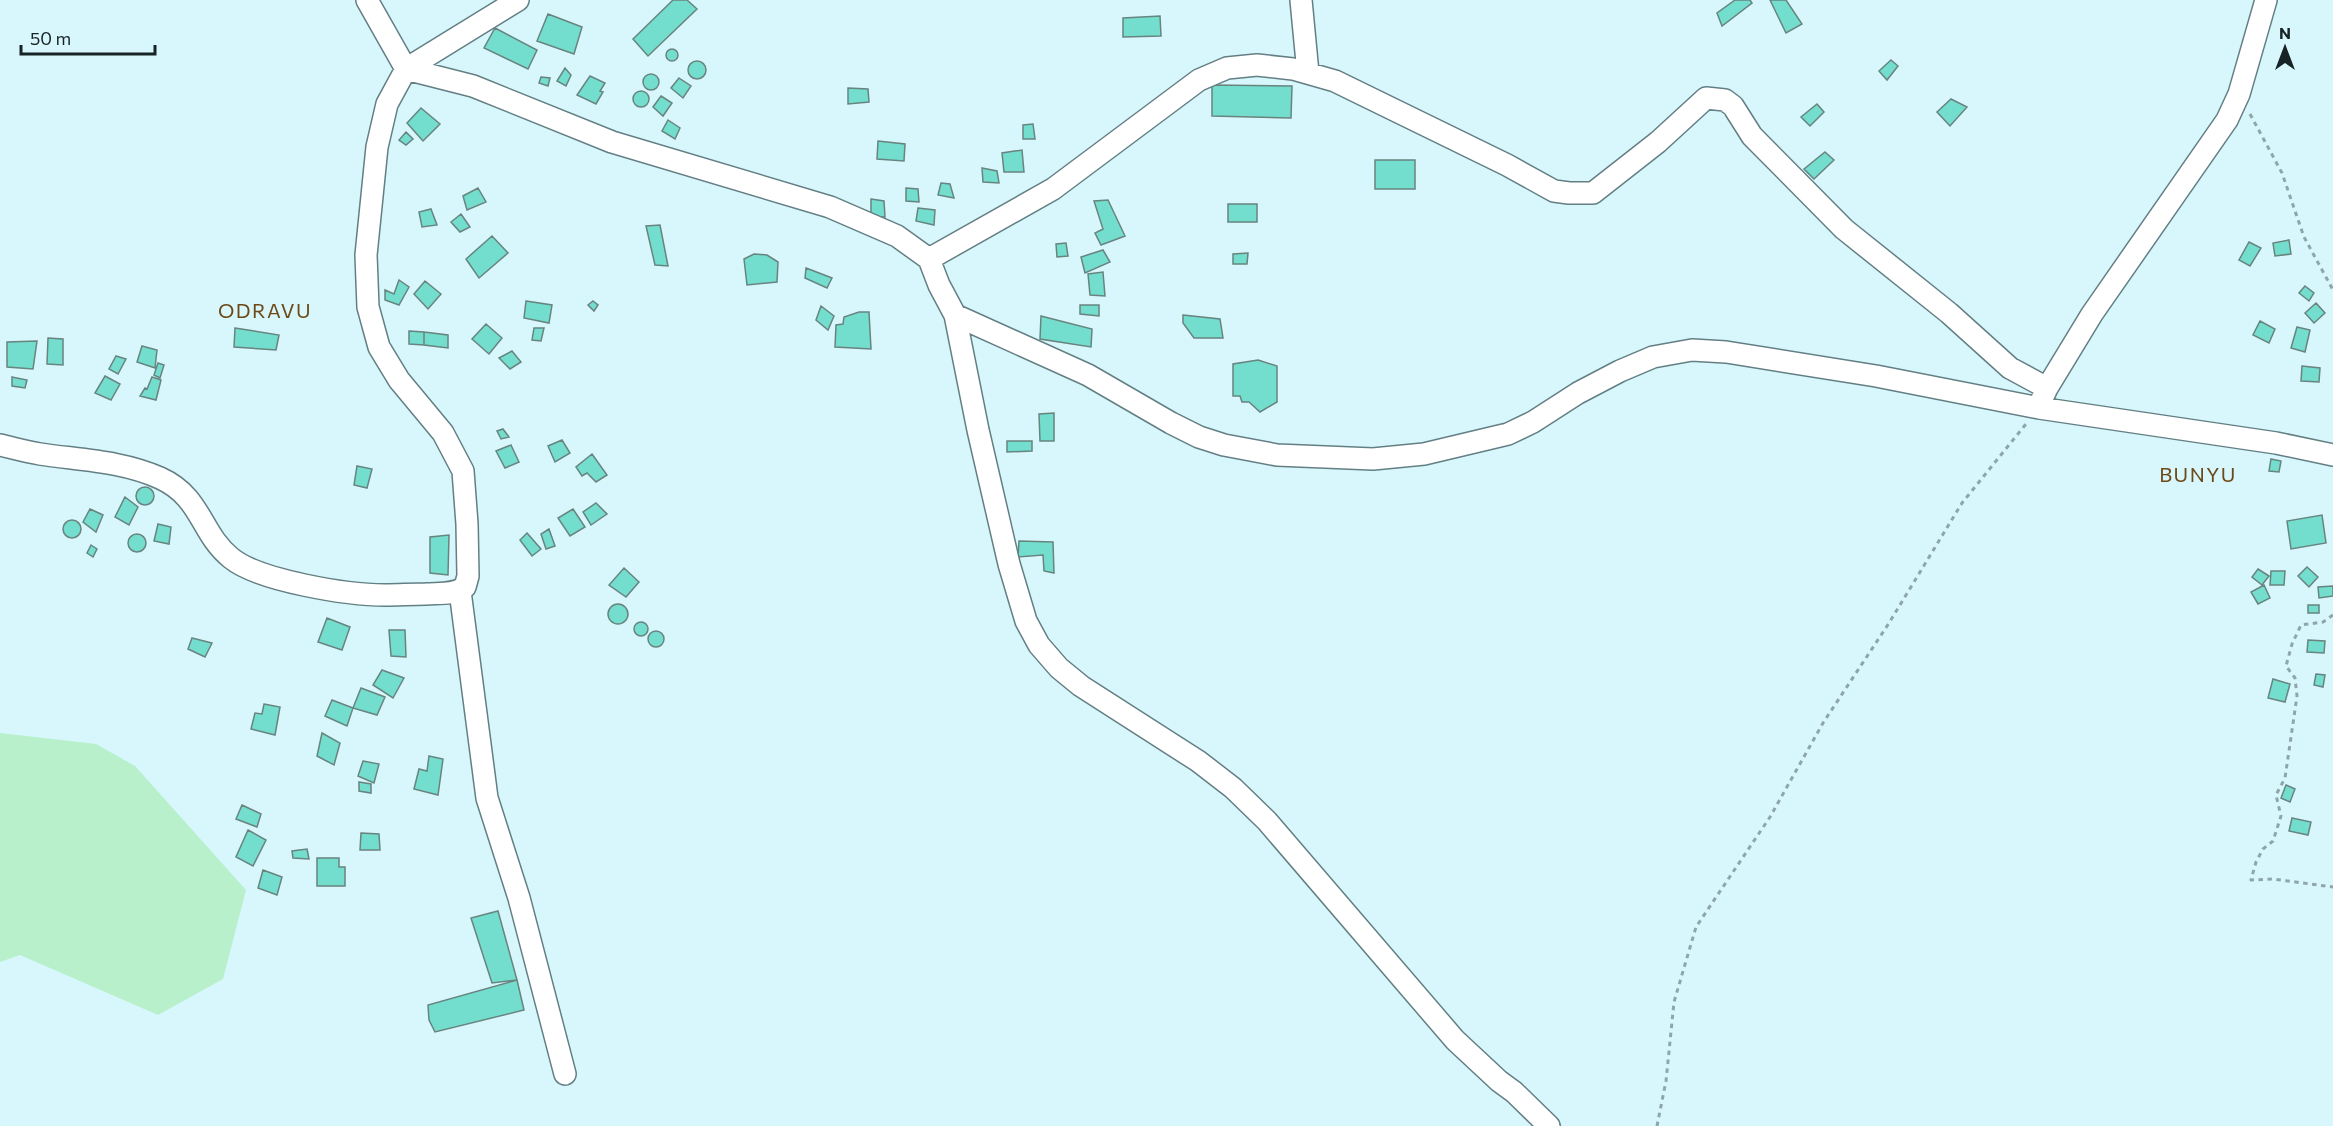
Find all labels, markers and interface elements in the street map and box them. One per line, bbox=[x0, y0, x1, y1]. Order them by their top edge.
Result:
scale bar bbox=[21, 18, 154, 56]
north arrow bbox=[2255, 18, 2315, 78]
text: N bbox=[2279, 23, 2291, 42]
text: 50 m bbox=[30, 27, 71, 49]
district label: ODRAVU bbox=[218, 298, 312, 322]
district label: BUNYU bbox=[2159, 462, 2237, 486]

